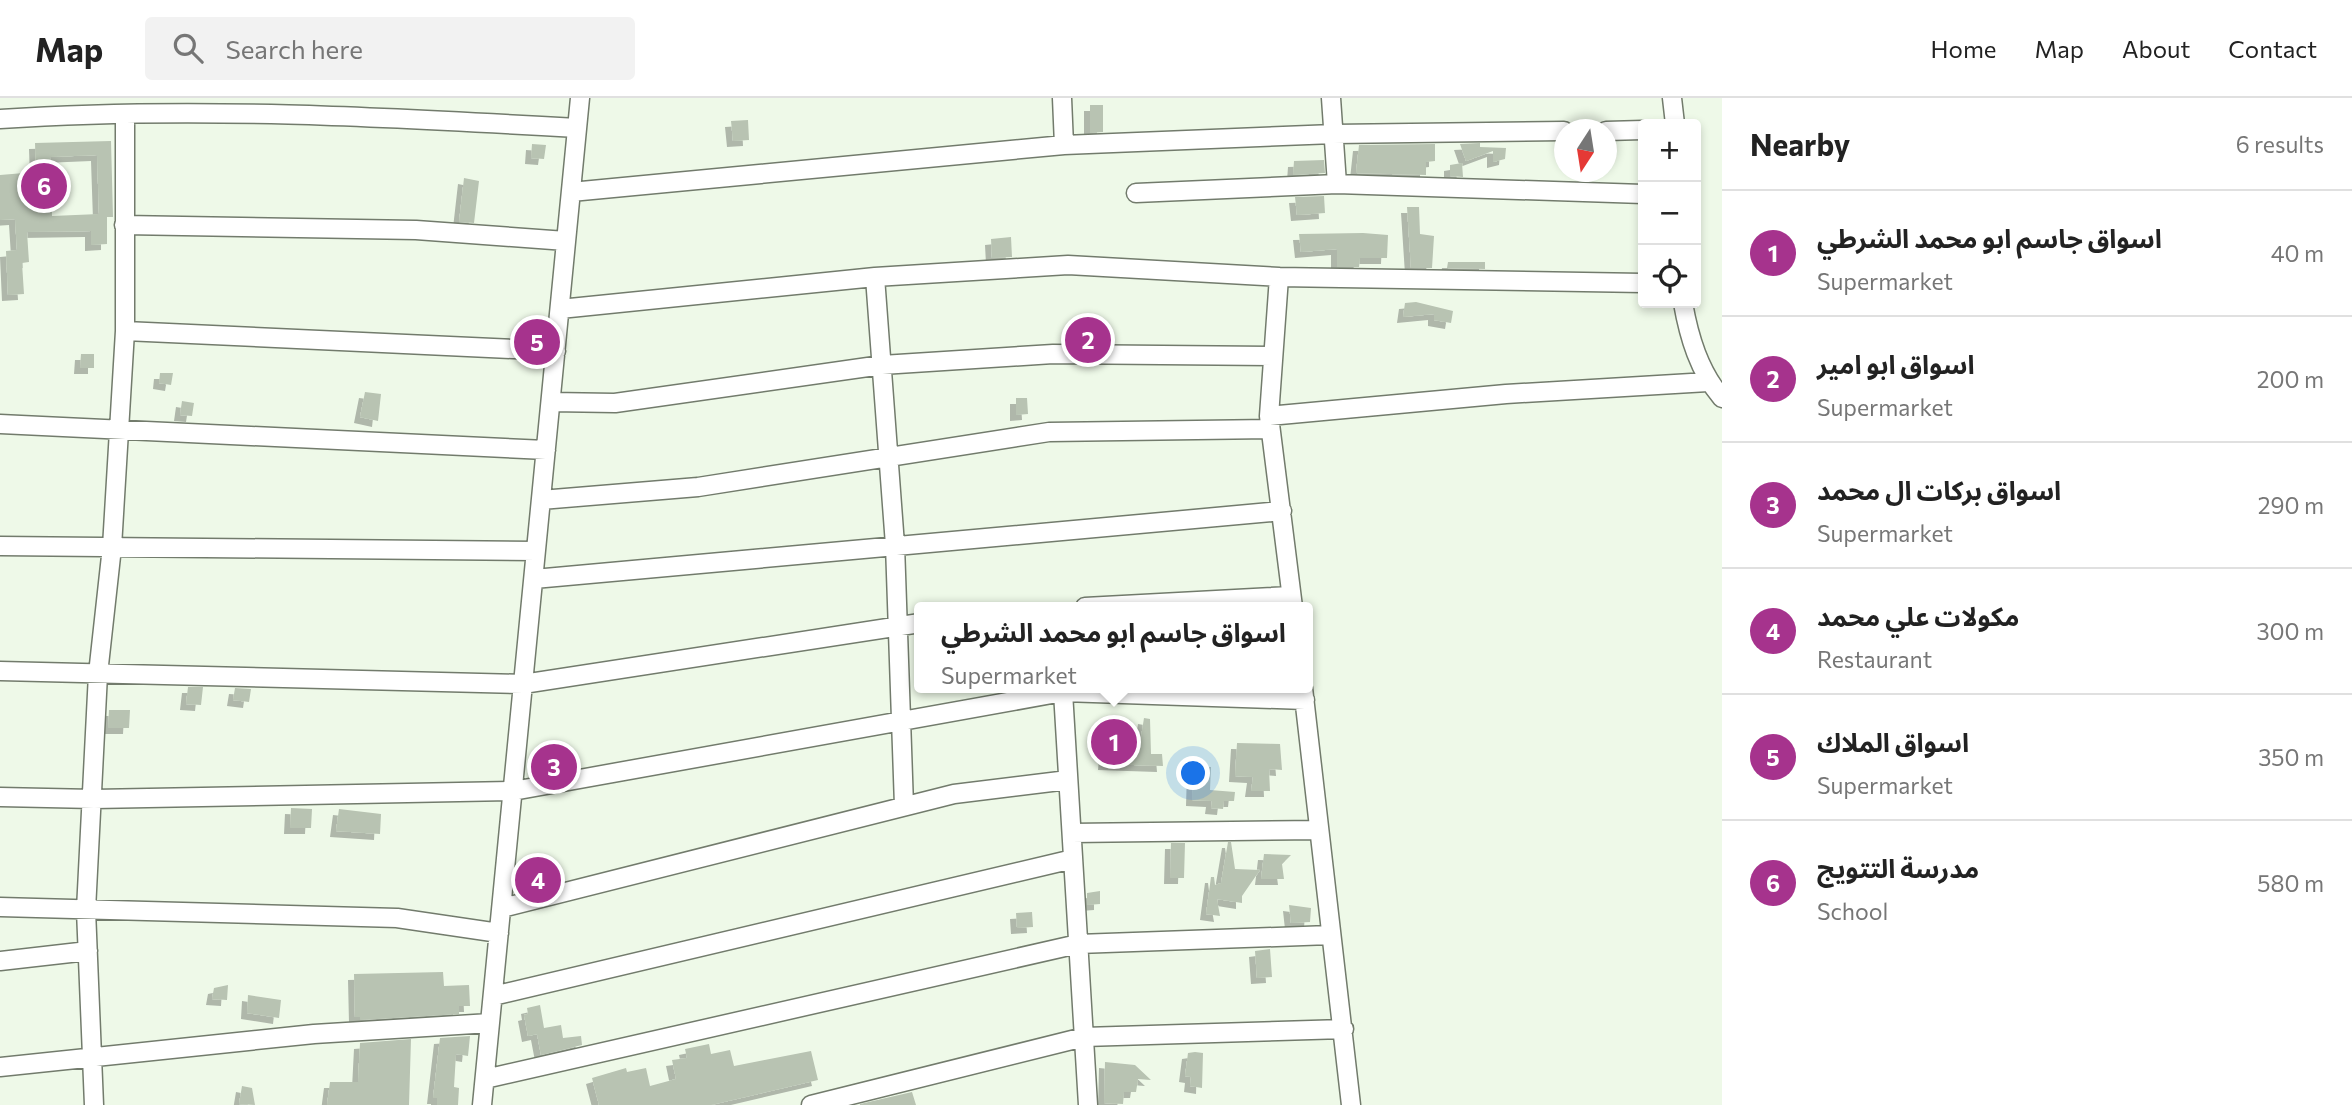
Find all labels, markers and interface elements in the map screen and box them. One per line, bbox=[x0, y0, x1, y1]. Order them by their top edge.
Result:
search box bbox=[145, 17, 635, 80]
text: Map bbox=[35, 28, 103, 69]
icon: search bbox=[169, 29, 207, 67]
text: Search here bbox=[225, 33, 363, 64]
text: Home bbox=[1931, 34, 1997, 63]
text: Map bbox=[2035, 34, 2084, 63]
text: About bbox=[2122, 34, 2190, 63]
text: Contact bbox=[2228, 34, 2317, 63]
north arrow bbox=[1554, 119, 1617, 182]
map controls bbox=[1638, 119, 1701, 308]
button: + bbox=[1638, 119, 1701, 182]
text: Nearby bbox=[1750, 125, 1850, 162]
text: 6 results bbox=[2236, 130, 2324, 158]
pin: 6 bbox=[21, 160, 67, 212]
button: − bbox=[1638, 182, 1701, 245]
text: اسواق جاسم ابو محمد الشرطي bbox=[1817, 222, 2162, 253]
text: 1 bbox=[1768, 239, 1778, 267]
text: 40 m bbox=[2271, 239, 2324, 267]
button: locate bbox=[1638, 245, 1701, 308]
text: Supermarket bbox=[1817, 267, 1953, 295]
pin: 2 bbox=[1065, 314, 1111, 366]
pin: 5 bbox=[514, 316, 560, 368]
text: اسواق ابو امير bbox=[1817, 348, 1975, 379]
text: 2 bbox=[1766, 365, 1780, 393]
text: 200 m bbox=[2257, 365, 2324, 393]
text: Supermarket bbox=[1817, 393, 1953, 421]
text: اسواق بركات ال محمد bbox=[1817, 474, 2061, 505]
text: 3 bbox=[1766, 491, 1780, 519]
text: 290 m bbox=[2258, 491, 2324, 519]
text: Supermarket bbox=[1817, 519, 1953, 547]
text: مكولات علي محمد bbox=[1817, 600, 2019, 631]
popup bbox=[914, 602, 1313, 693]
text: اسواق جاسم ابو محمد الشرطي bbox=[941, 616, 1286, 647]
text: 4 bbox=[1766, 617, 1780, 645]
text: 300 m bbox=[2256, 617, 2324, 645]
text: Restaurant bbox=[1817, 645, 1932, 673]
text: Supermarket bbox=[941, 661, 1077, 689]
pin: 1 bbox=[1091, 716, 1137, 768]
text: اسواق الملاك bbox=[1817, 726, 1969, 757]
pin: 3 bbox=[531, 741, 577, 793]
text: 5 bbox=[1766, 743, 1780, 771]
text: 350 m bbox=[2258, 743, 2324, 771]
your location bbox=[1176, 756, 1210, 790]
text: Supermarket bbox=[1817, 771, 1953, 799]
text: مدرسة التتويج bbox=[1817, 852, 1979, 883]
pin: 4 bbox=[515, 854, 561, 906]
text: 6 bbox=[1766, 869, 1780, 897]
text: 580 m bbox=[2257, 869, 2324, 897]
text: School bbox=[1817, 897, 1888, 925]

